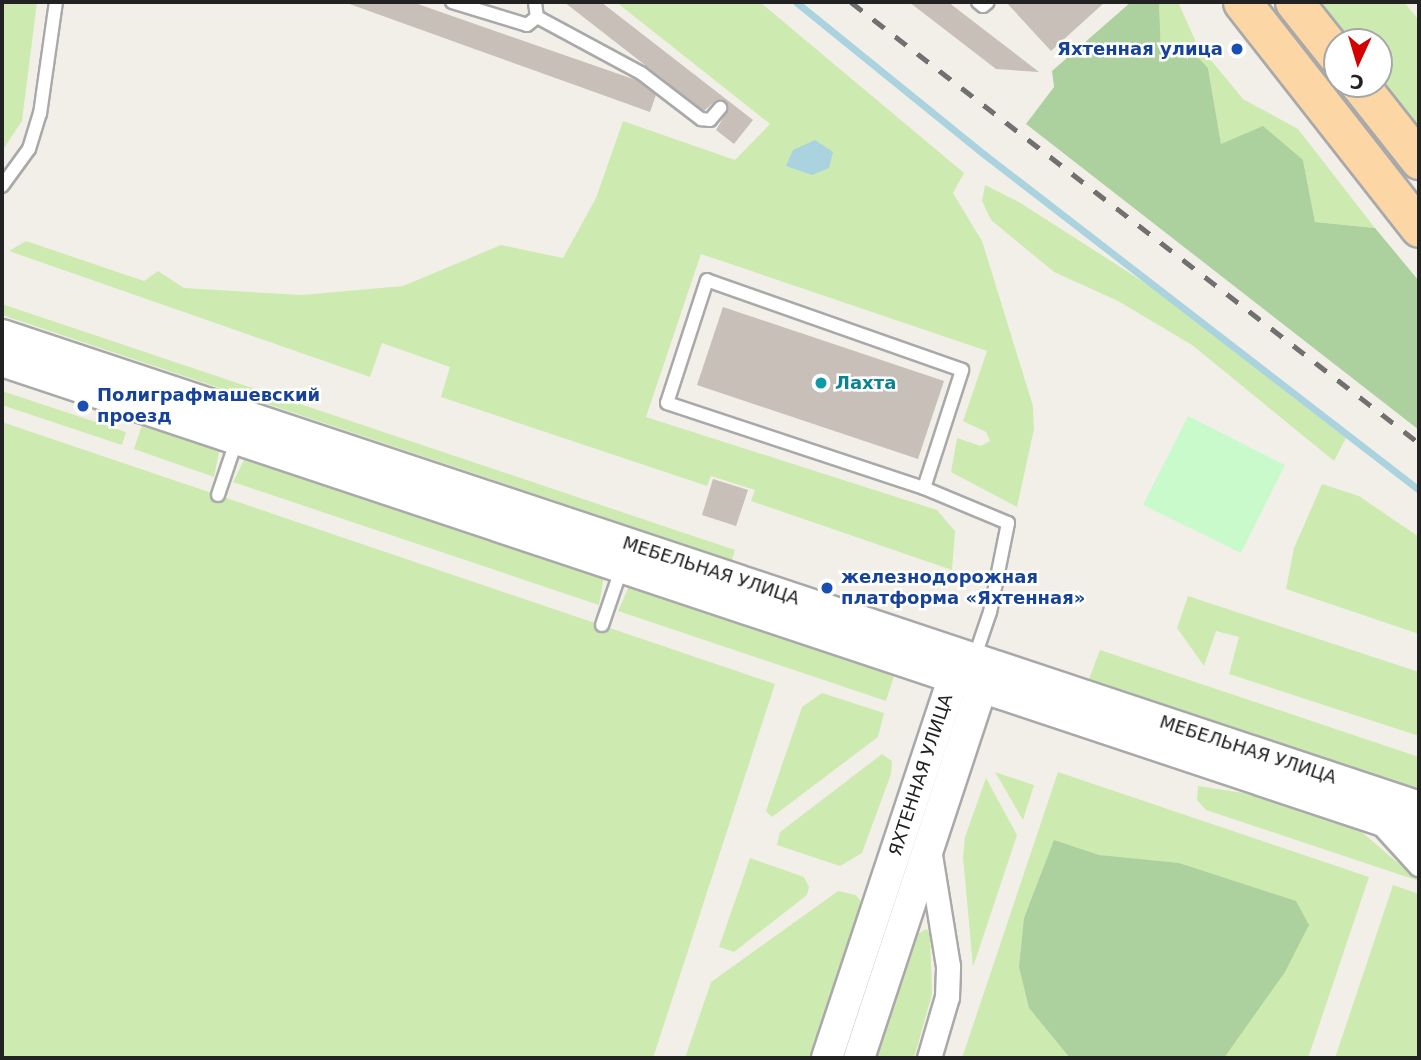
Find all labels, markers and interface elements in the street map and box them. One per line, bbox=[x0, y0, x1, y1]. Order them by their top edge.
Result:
north arrow bbox=[1323, 28, 1393, 98]
place label: Яхтенная улица bbox=[1057, 38, 1223, 60]
marker: Яхтенная улица bbox=[1229, 41, 1245, 57]
text: С bbox=[1349, 70, 1364, 93]
place label: Лахта bbox=[835, 372, 896, 394]
marker: Лахта bbox=[813, 375, 829, 391]
place label: Полиграфмашевский проезд bbox=[97, 385, 320, 428]
marker: Полиграфмашевский проезд bbox=[75, 398, 91, 414]
street label: МЕБЕЛЬНАЯ УЛИЦА bbox=[620, 532, 802, 610]
place label: железнодорожная платформа «Яхтенная» bbox=[841, 567, 1085, 610]
marker: железнодорожная платформа «Яхтенная» bbox=[819, 580, 835, 596]
street label: ЯХТЕННАЯ УЛИЦА bbox=[885, 691, 957, 859]
street label: МЕБЕЛЬНАЯ УЛИЦА bbox=[1157, 711, 1339, 789]

